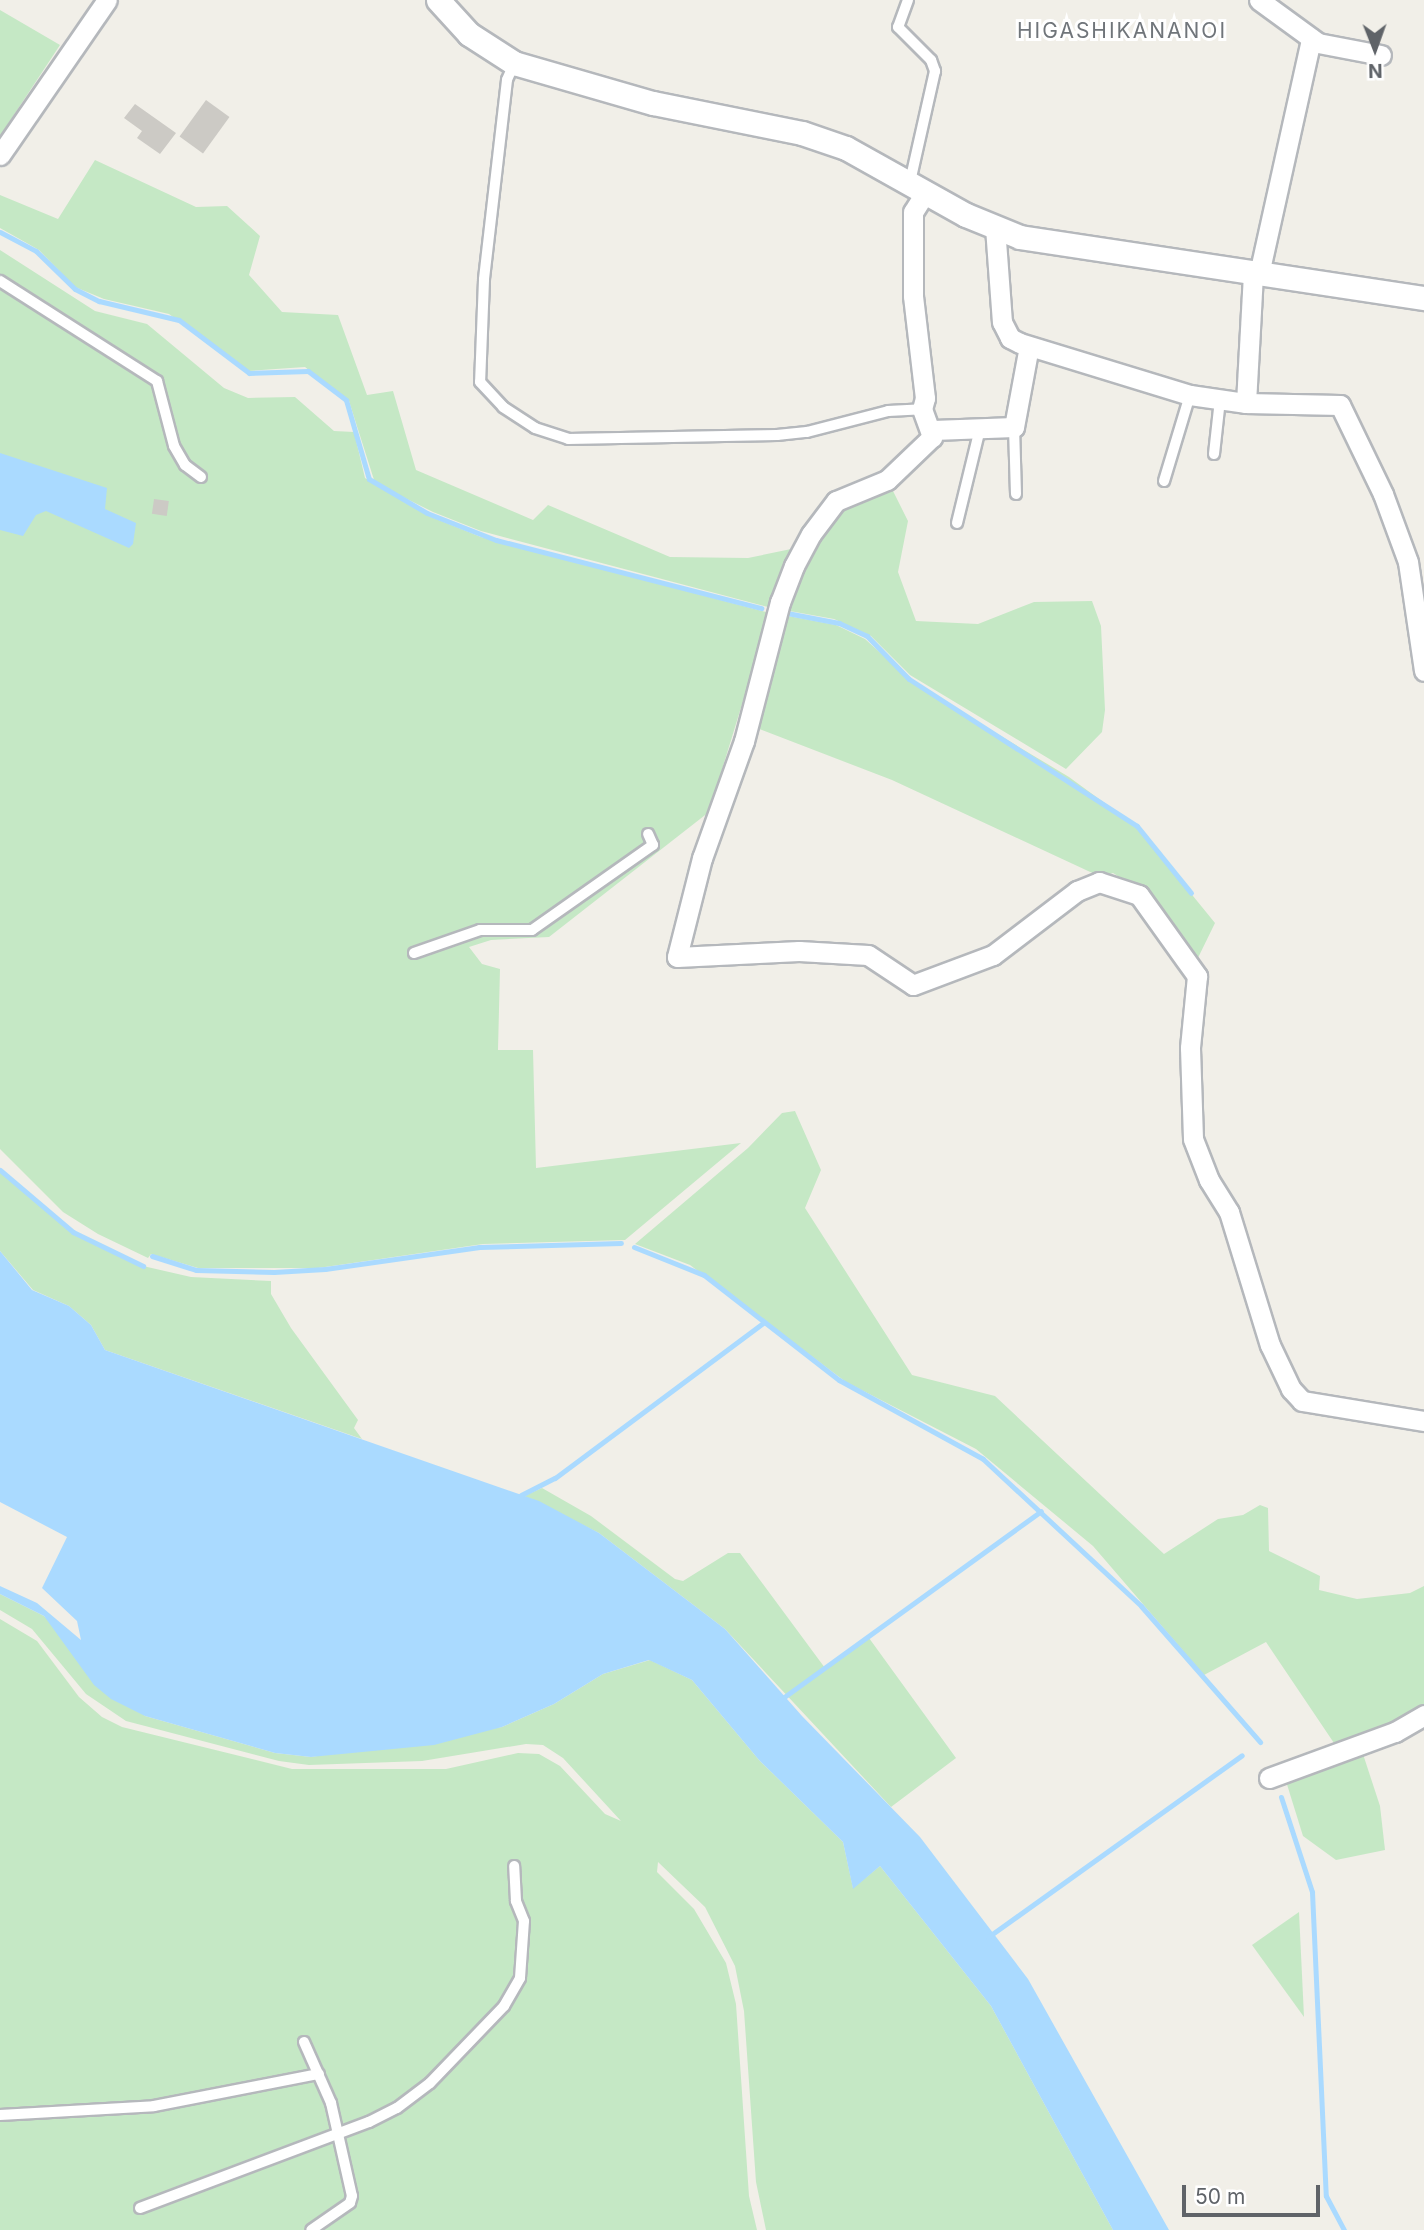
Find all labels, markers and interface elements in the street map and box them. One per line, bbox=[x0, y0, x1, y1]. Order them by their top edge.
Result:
north arrow bbox=[1340, 14, 1410, 84]
district label: HIGASHIKANANOI bbox=[1019, 18, 1225, 44]
text: N bbox=[1368, 59, 1383, 82]
scale bar bbox=[1186, 2170, 1324, 2214]
text: 50 m bbox=[1195, 2184, 1245, 2209]

